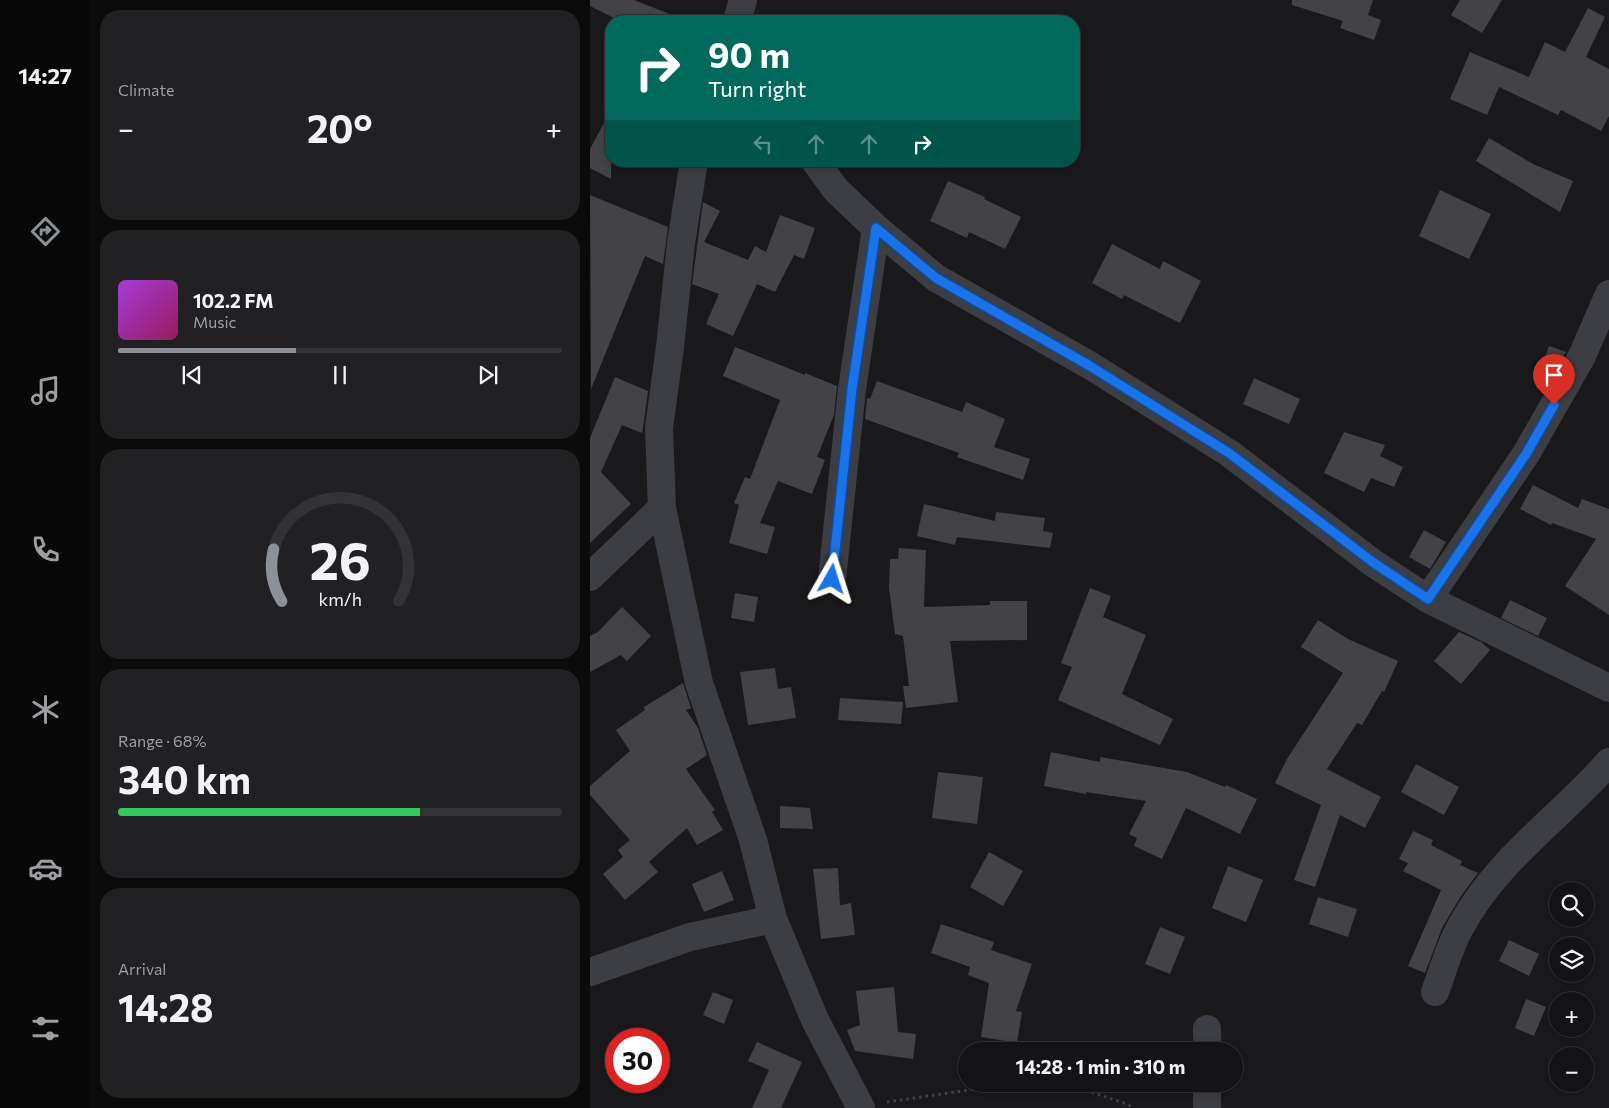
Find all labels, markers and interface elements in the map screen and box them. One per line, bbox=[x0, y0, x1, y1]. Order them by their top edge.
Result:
text: 90 m bbox=[708, 32, 790, 75]
icon: right bbox=[625, 35, 690, 100]
text: 14:27 bbox=[18, 62, 72, 89]
text: Turn right bbox=[708, 75, 806, 102]
text: Climate bbox=[118, 80, 174, 99]
text: 20° bbox=[307, 104, 373, 151]
text: − bbox=[118, 111, 134, 145]
text: + bbox=[546, 111, 562, 145]
icon: left bbox=[749, 130, 777, 158]
icon: ahead bbox=[802, 130, 830, 158]
icon: ahead bbox=[855, 130, 883, 158]
icon: right bbox=[908, 130, 936, 158]
icon: directions bbox=[28, 214, 63, 249]
text: 102.2 FM bbox=[193, 289, 274, 312]
text: Music bbox=[193, 312, 237, 331]
pin bbox=[1533, 354, 1575, 405]
icon: previous bbox=[178, 361, 206, 389]
icon: pause bbox=[326, 361, 354, 389]
icon: next bbox=[474, 361, 502, 389]
icon: arrive bbox=[1540, 361, 1568, 389]
icon: music bbox=[28, 373, 63, 408]
text: 26 bbox=[309, 527, 371, 591]
icon: phone bbox=[28, 532, 63, 567]
position arrow bbox=[805, 552, 857, 604]
text: km/h bbox=[318, 588, 362, 610]
icon: climate bbox=[28, 692, 63, 727]
text: Range · 68% bbox=[118, 731, 207, 750]
text: 340 km bbox=[118, 755, 251, 802]
icon: car bbox=[28, 851, 63, 886]
map controls bbox=[1549, 882, 1594, 1092]
button: search bbox=[1549, 882, 1594, 927]
button: layers bbox=[1549, 937, 1594, 982]
text: Arrival bbox=[118, 959, 166, 978]
text: 14:28 bbox=[118, 983, 213, 1030]
button: + bbox=[1549, 992, 1594, 1037]
icon: filters bbox=[28, 1011, 63, 1046]
speed limit sign: 30 bbox=[605, 1028, 670, 1093]
button: − bbox=[1549, 1047, 1594, 1092]
text: 14:28 · 1 min · 310 m bbox=[1016, 1055, 1185, 1078]

